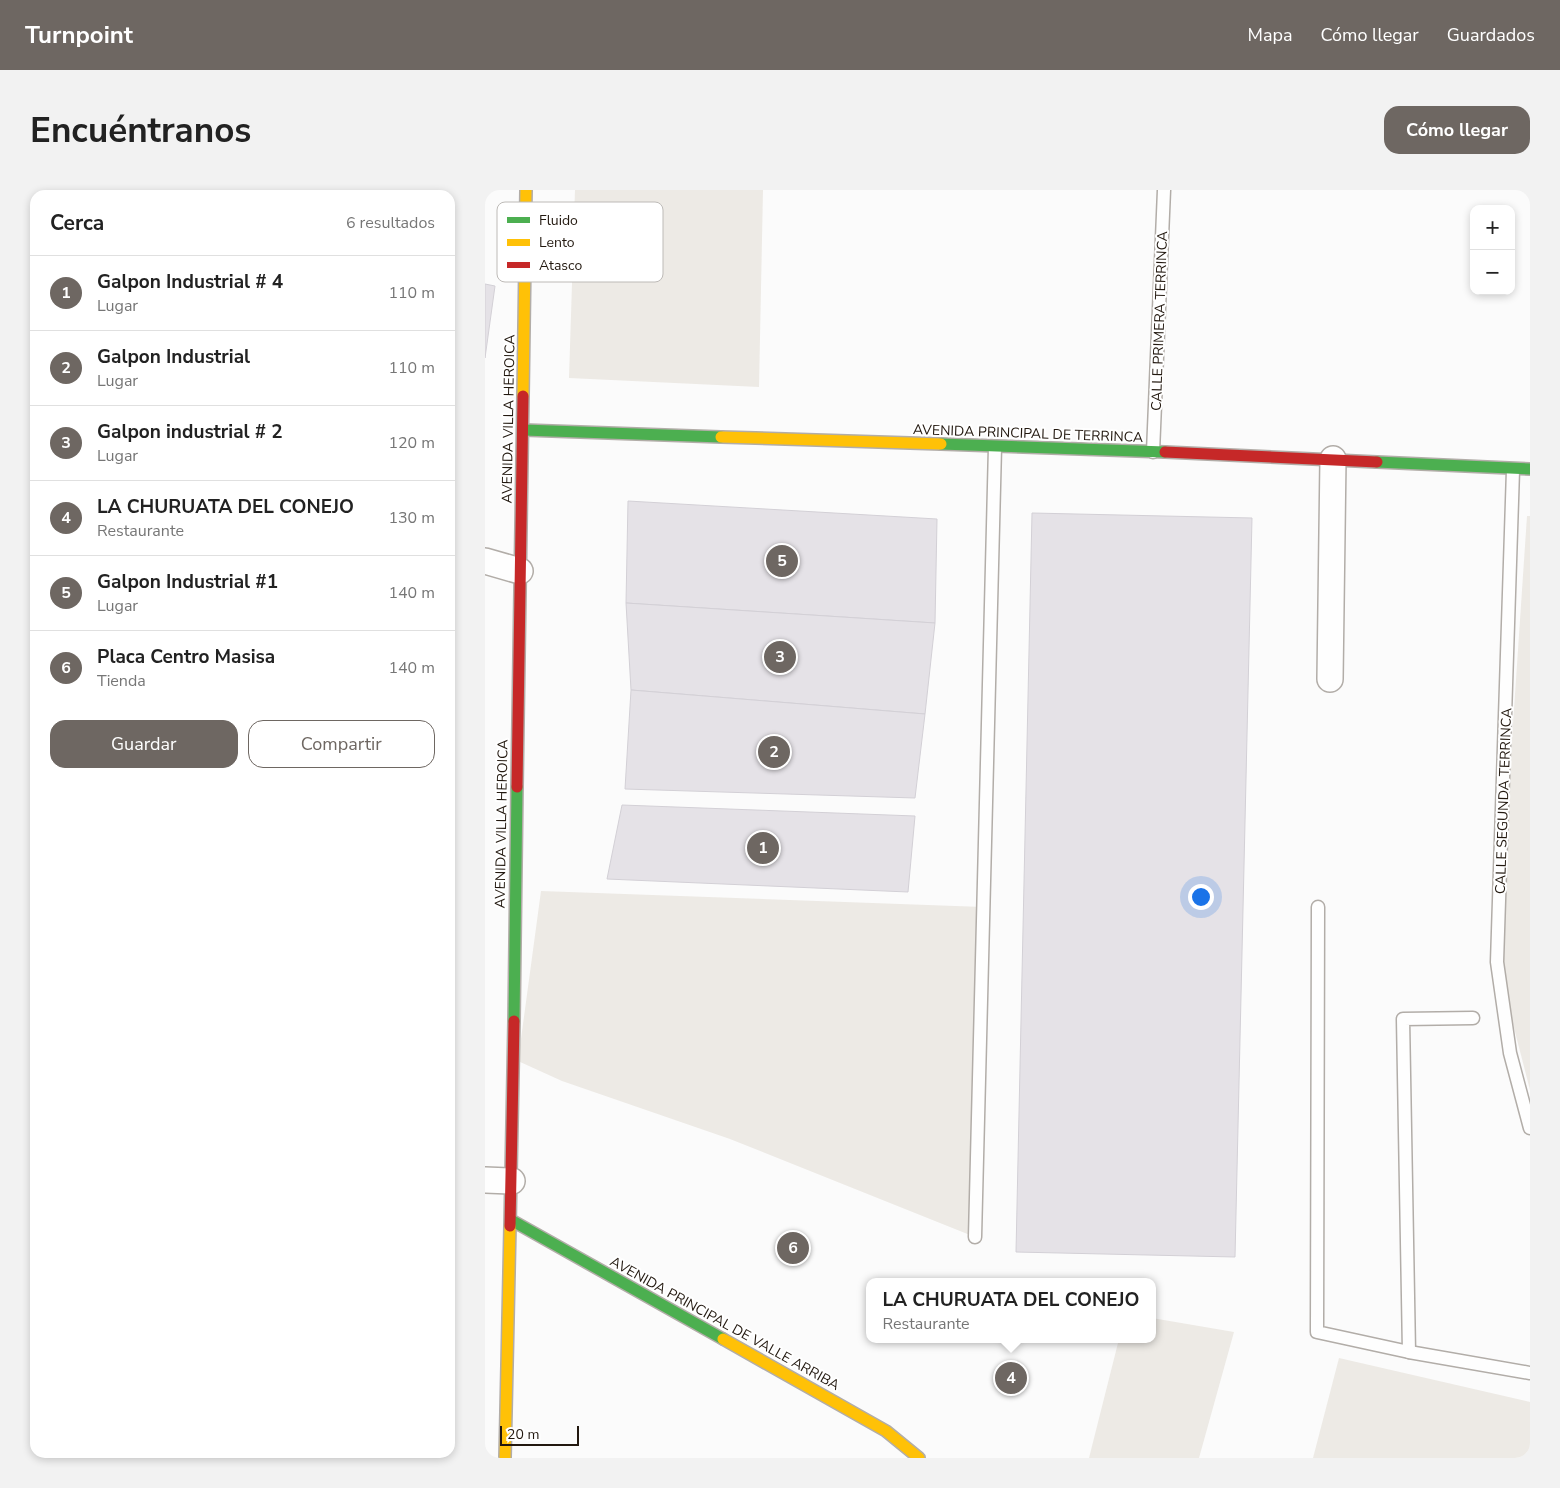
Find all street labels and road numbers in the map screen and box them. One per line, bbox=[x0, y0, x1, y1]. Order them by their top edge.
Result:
street label: CALLE PRIMERA TERRINCA bbox=[1147, 231, 1172, 411]
street label: AVENIDA VILLA HEROICA bbox=[498, 334, 519, 504]
street label: AVENIDA PRINCIPAL DE TERRINCA bbox=[912, 420, 1143, 447]
street label: CALLE SEGUNDA TERRINCA bbox=[1491, 708, 1516, 895]
street label: AVENIDA VILLA HEROICA bbox=[491, 739, 512, 909]
street label: AVENIDA PRINCIPAL DE VALLE ARRIBA bbox=[606, 1252, 843, 1395]

